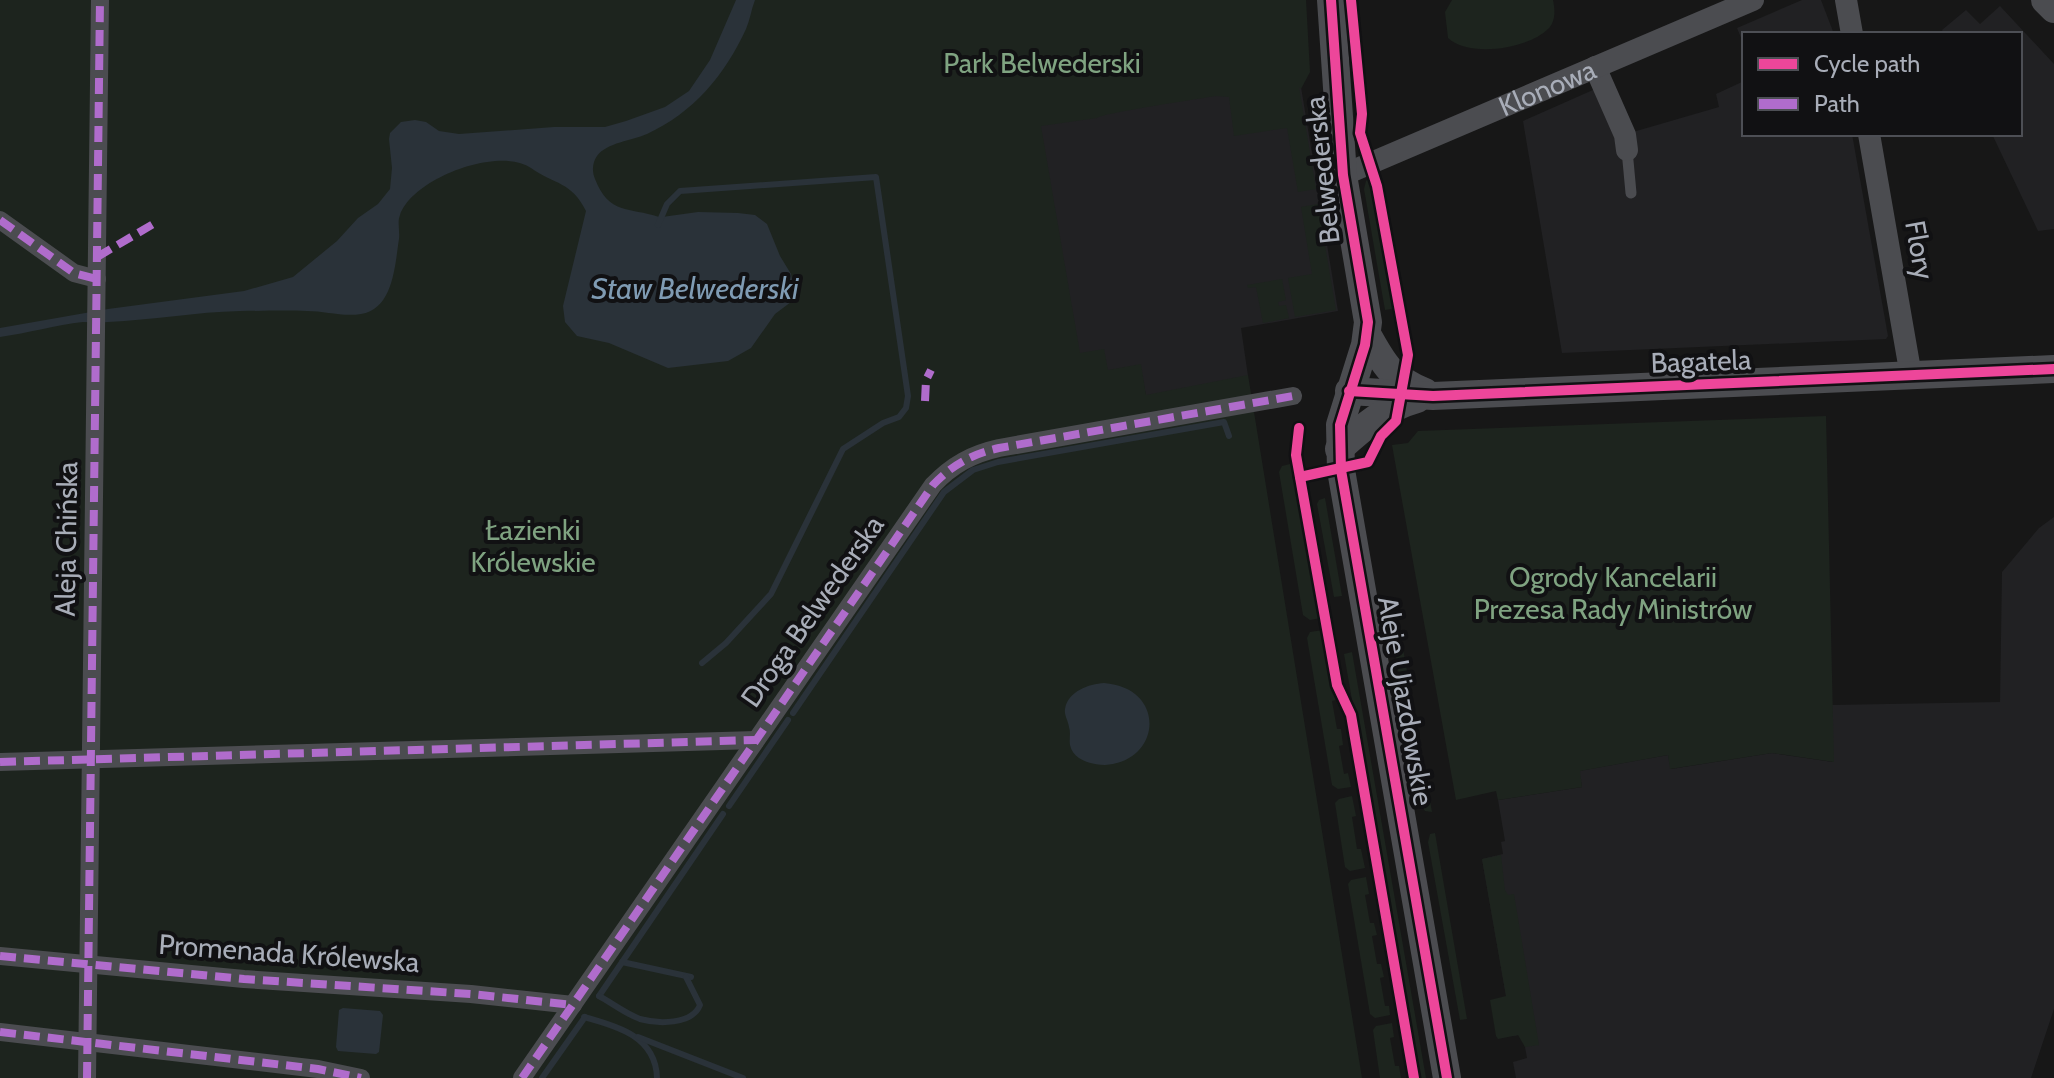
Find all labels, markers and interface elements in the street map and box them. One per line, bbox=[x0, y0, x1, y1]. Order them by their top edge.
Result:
legend bbox=[1742, 32, 2022, 136]
park label: Park Belwederski bbox=[943, 46, 1141, 80]
text: Cycle path bbox=[1814, 49, 1920, 78]
street label: Klonowa bbox=[1493, 52, 1601, 124]
text: Path bbox=[1814, 89, 1860, 118]
street label: Belwederska bbox=[1297, 94, 1347, 245]
street label: Flory bbox=[1898, 218, 1942, 282]
water label: Staw Belwederski bbox=[591, 270, 799, 307]
street label: Bagatela bbox=[1650, 342, 1753, 380]
street label: Aleja Chińska bbox=[48, 461, 84, 617]
street label: Droga Belwederska bbox=[733, 508, 891, 713]
park label: Łazienki Królewskie bbox=[470, 513, 596, 579]
park label: Ogrody Kancelarii Prezesa Rady Ministrów bbox=[1474, 560, 1752, 626]
street label: Aleje Ujazdowskie bbox=[1371, 594, 1441, 808]
street label: Promenada Królewska bbox=[158, 927, 421, 979]

